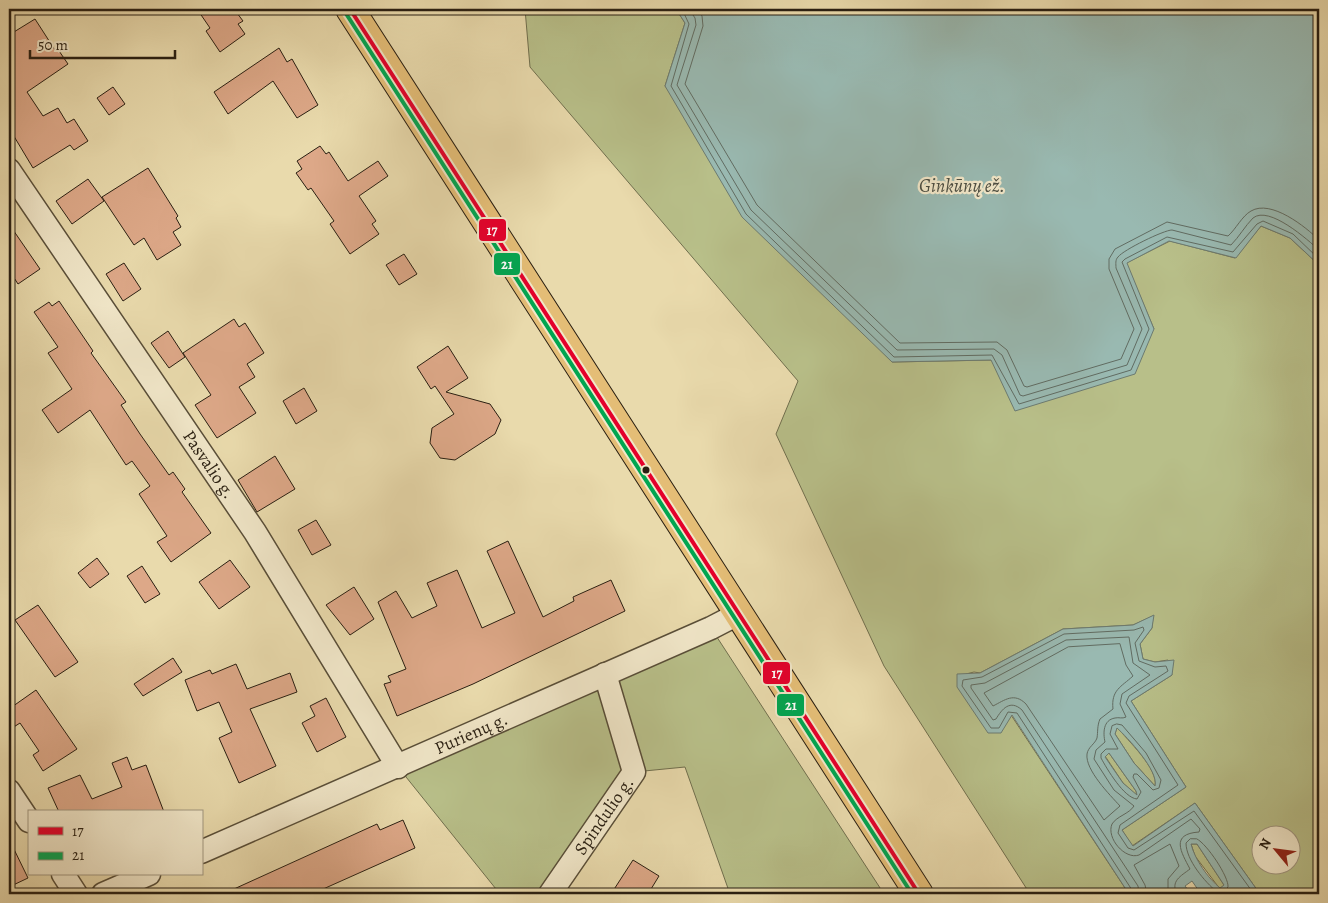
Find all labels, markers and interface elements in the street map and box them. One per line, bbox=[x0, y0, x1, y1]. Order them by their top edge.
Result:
scale bar bbox=[30, 28, 175, 60]
text: 50 m bbox=[38, 35, 68, 55]
water label: Ginkūnų ež. bbox=[919, 173, 1005, 199]
line badge: 17 bbox=[478, 218, 507, 242]
text: 17 bbox=[487, 221, 498, 240]
line badge: 21 bbox=[493, 252, 521, 276]
text: 21 bbox=[501, 255, 513, 274]
street label: Pasvalio g. bbox=[177, 425, 241, 503]
unlabelled marker bbox=[641, 465, 651, 475]
line badge: 17 bbox=[762, 661, 791, 685]
text: 17 bbox=[772, 664, 783, 683]
line badge: 21 bbox=[776, 693, 805, 717]
text: 21 bbox=[785, 696, 797, 715]
street label: Purienų g. bbox=[431, 707, 511, 760]
street label: Spindulio g. bbox=[568, 772, 639, 860]
legend bbox=[28, 810, 202, 876]
text: 17 bbox=[72, 821, 84, 841]
north arrow bbox=[1250, 826, 1300, 876]
text: N bbox=[1254, 835, 1276, 853]
text: 21 bbox=[72, 845, 84, 865]

